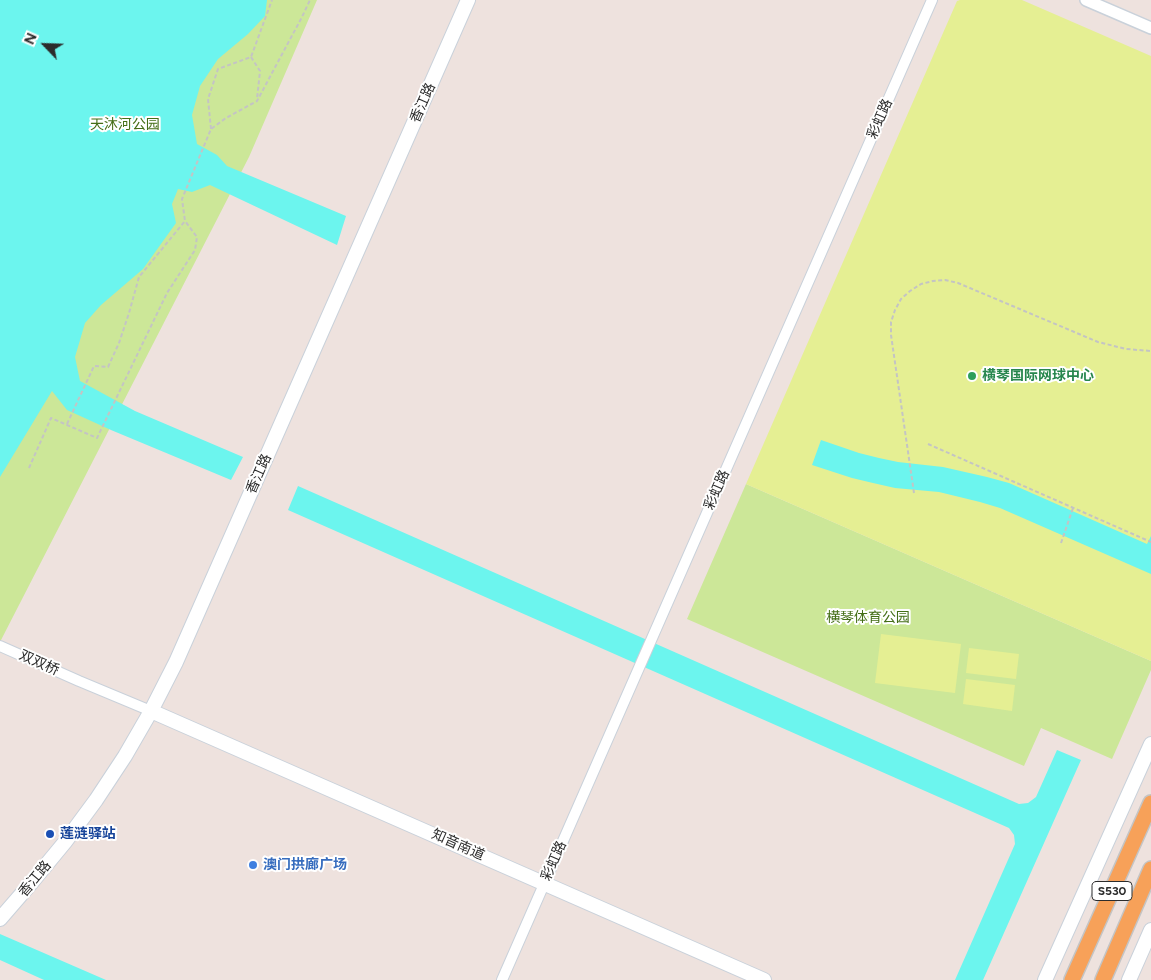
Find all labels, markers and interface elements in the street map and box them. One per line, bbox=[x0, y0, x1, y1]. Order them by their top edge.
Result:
north arrow bbox=[20, 20, 70, 70]
text: N bbox=[21, 30, 41, 47]
street label: 香江路 bbox=[407, 80, 439, 126]
street label: 彩虹路 bbox=[864, 96, 896, 142]
park label: 天沐河公园 bbox=[90, 117, 160, 133]
place label: 横琴国际网球中心 bbox=[982, 368, 1094, 384]
marker: 横琴国际网球中心 bbox=[966, 370, 978, 382]
street label: 香江路 bbox=[243, 451, 275, 497]
street label: 彩虹路 bbox=[701, 467, 733, 513]
park label: 横琴体育公园 bbox=[826, 610, 910, 626]
street label: 双双桥 bbox=[16, 647, 62, 679]
place label: 莲涟驿站 bbox=[60, 826, 116, 842]
street label: 知音南道 bbox=[429, 826, 487, 864]
marker: 莲涟驿站 bbox=[44, 828, 56, 840]
street label: 彩虹路 bbox=[538, 838, 570, 884]
place label: 澳门拱廊广场 bbox=[263, 857, 347, 873]
street label: 香江路 bbox=[15, 858, 55, 900]
marker: 澳门拱廊广场 bbox=[247, 859, 259, 871]
road number: S530 bbox=[1092, 881, 1132, 900]

